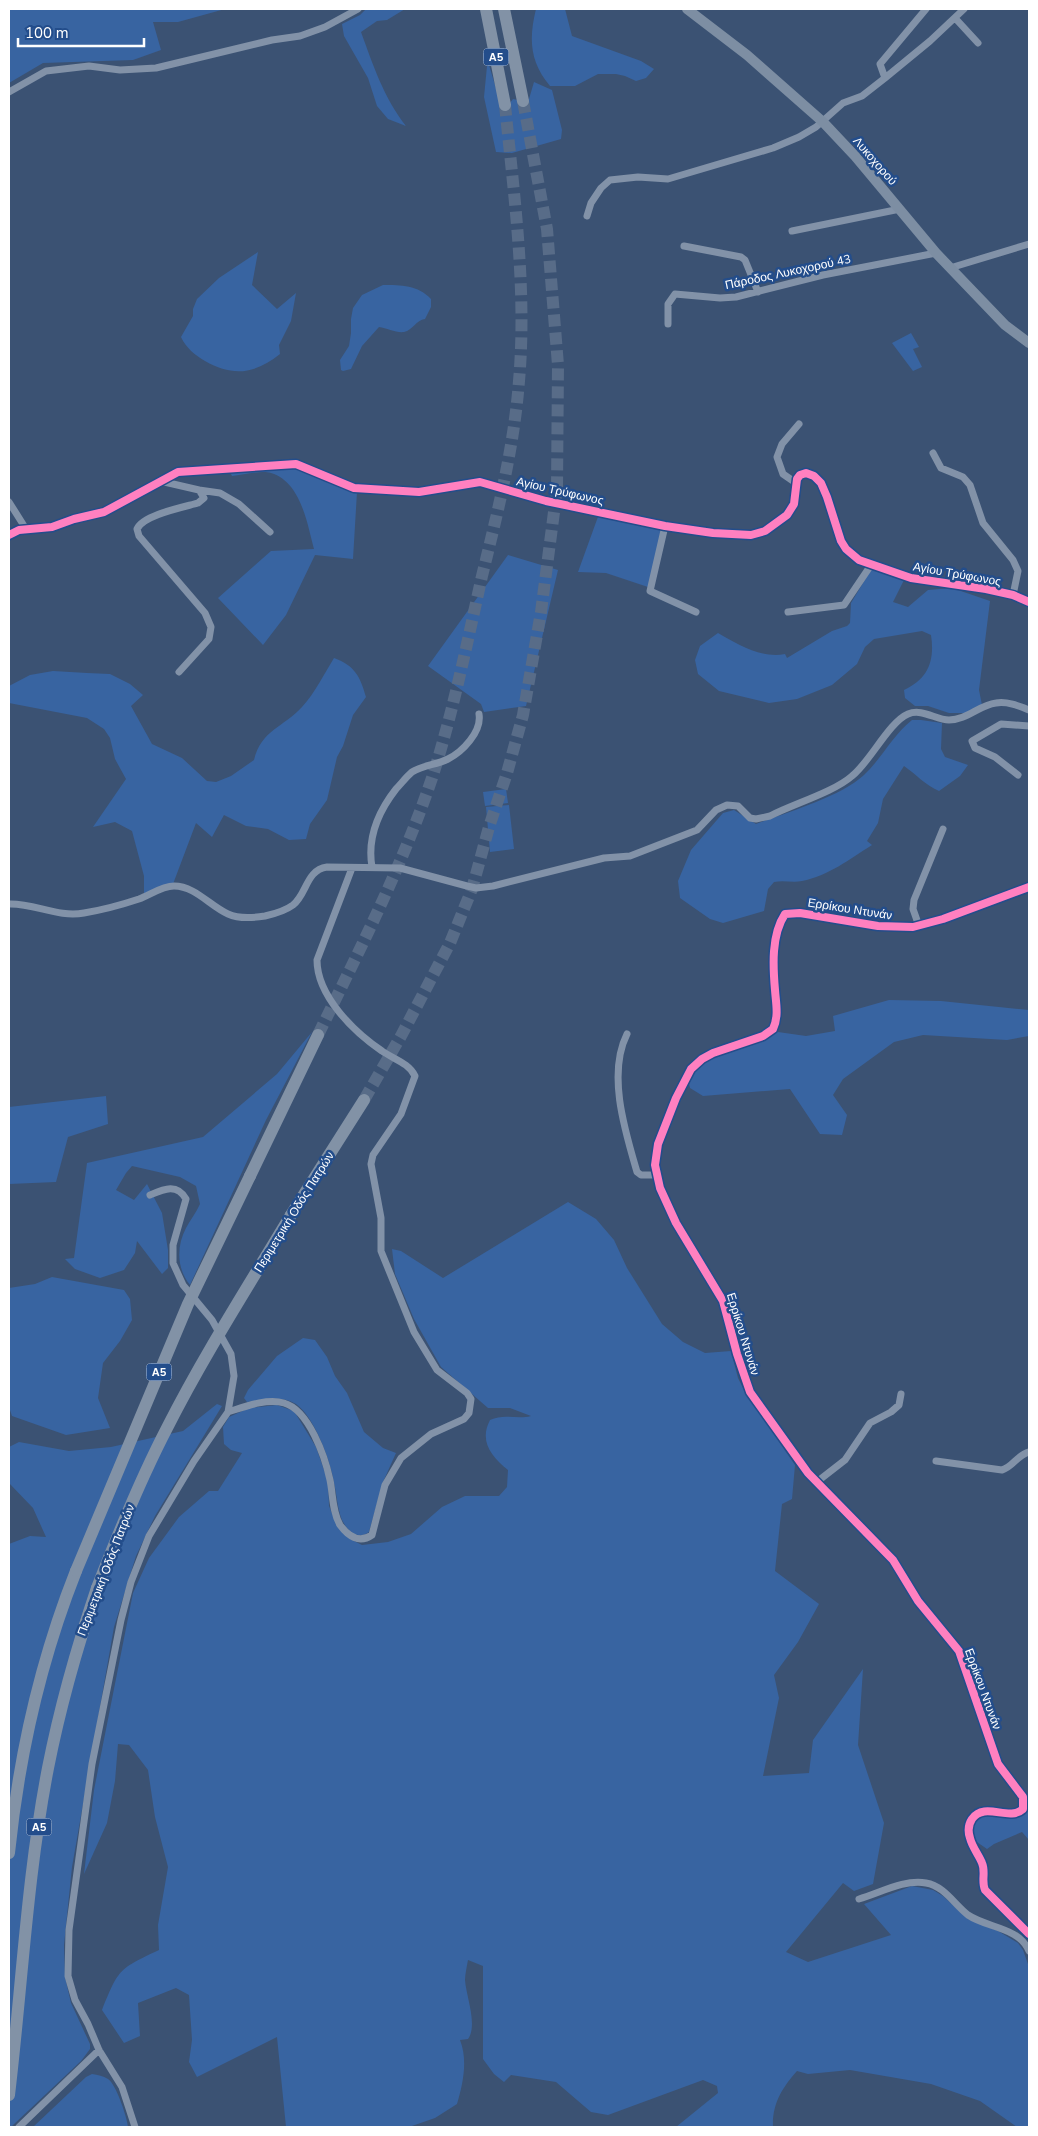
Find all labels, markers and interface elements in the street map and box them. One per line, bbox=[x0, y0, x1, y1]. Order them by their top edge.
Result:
scale bar bbox=[18, 15, 144, 47]
text: 100 m bbox=[25, 23, 69, 43]
road number: Α5 bbox=[484, 48, 508, 66]
street label: Λυκοχορού bbox=[849, 133, 901, 189]
street label: Πάροδος Λυκοχορού 43 bbox=[724, 251, 852, 293]
street label: Αγίου Τρύφωνος bbox=[515, 473, 605, 509]
street label: Αγίου Τρύφωνος bbox=[912, 558, 1002, 590]
street label: Ερρίκου Ντυνάν bbox=[807, 894, 893, 924]
street label: Περιμετρική Οδός Πατρών bbox=[250, 1149, 338, 1275]
street label: Ερρίκου Ντυνάν bbox=[723, 1291, 763, 1377]
road number: Α5 bbox=[146, 1364, 172, 1380]
street label: Περιμετρική Οδός Πατρών bbox=[74, 1502, 138, 1638]
street label: Ερρίκου Ντυνάν bbox=[961, 1646, 1005, 1732]
road number: Α5 bbox=[26, 1818, 52, 1835]

